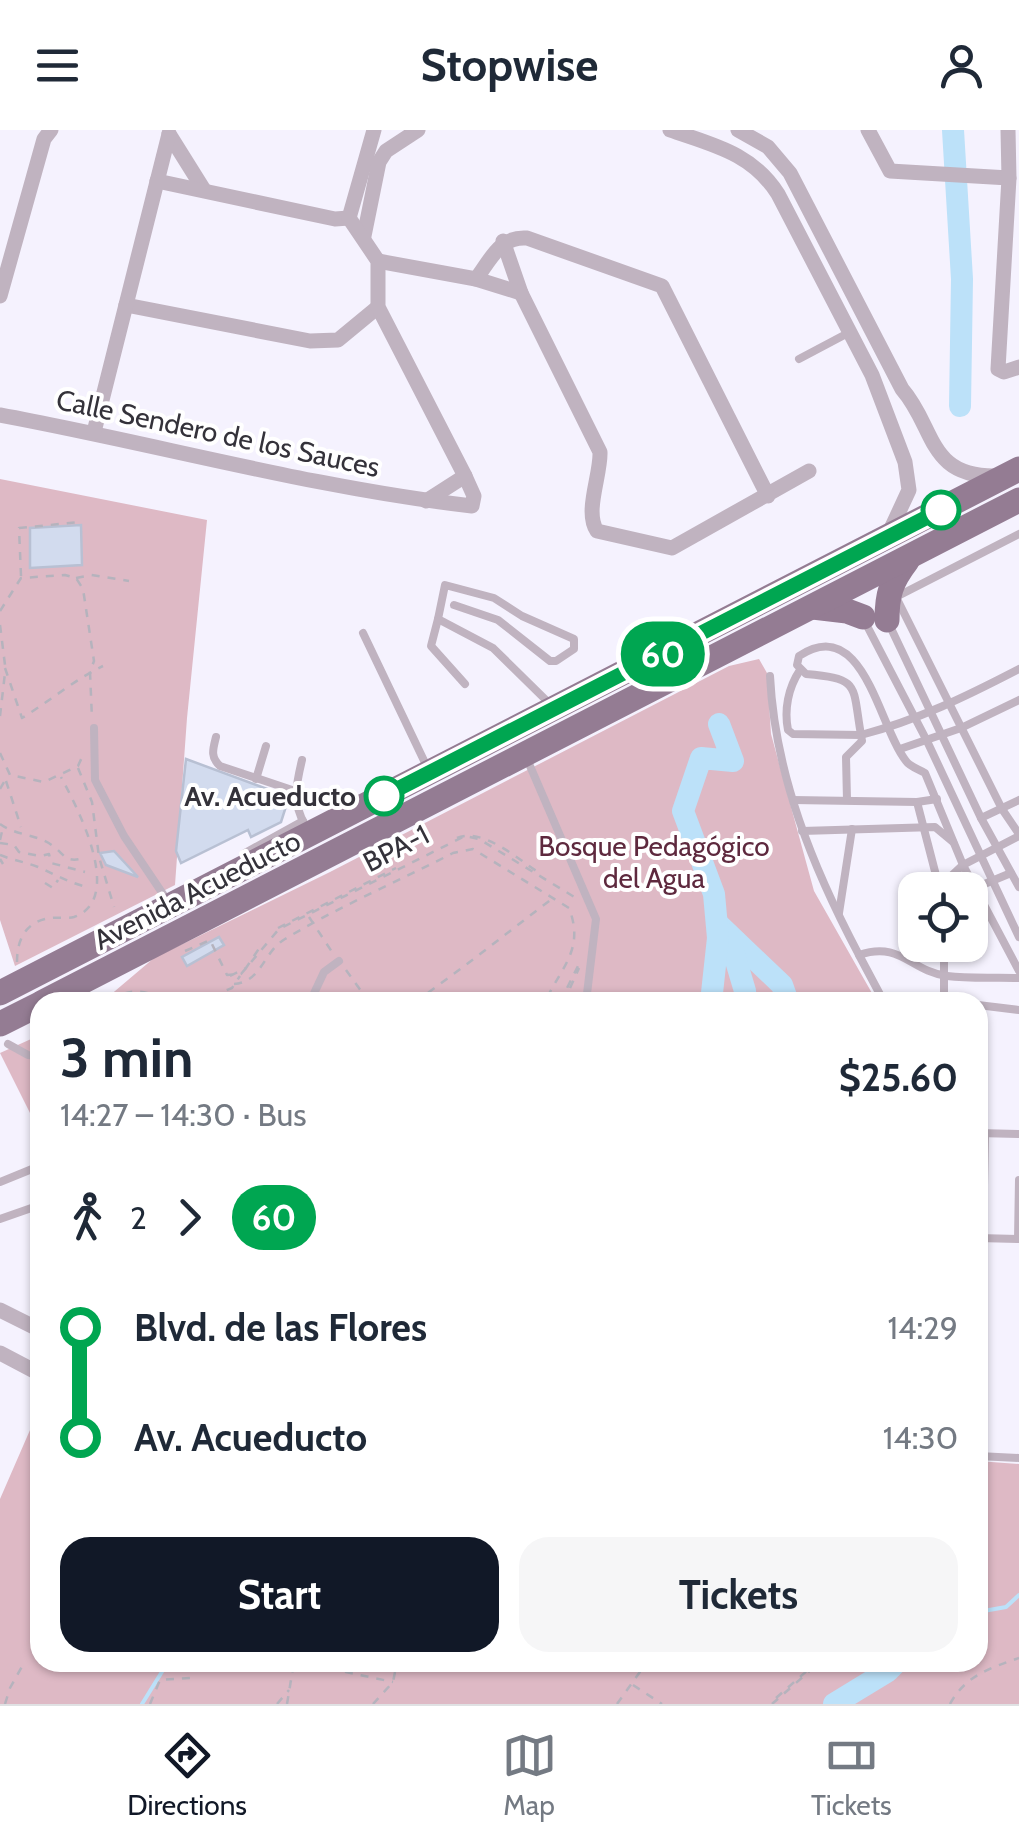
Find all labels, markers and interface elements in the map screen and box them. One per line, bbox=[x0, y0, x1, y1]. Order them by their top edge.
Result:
icon: menu bbox=[30, 38, 85, 93]
text: Stopwise bbox=[421, 38, 598, 92]
icon: person bbox=[934, 38, 989, 93]
street label: Calle Sendero de los Sauces bbox=[53, 382, 383, 484]
unlabelled marker bbox=[922, 491, 960, 529]
line badge: 60 bbox=[618, 622, 708, 686]
text: 60 bbox=[641, 633, 685, 676]
marker: Av. Acueducto bbox=[365, 777, 403, 815]
place label: Av. Acueducto bbox=[184, 779, 356, 813]
street label: BPA-1 bbox=[357, 817, 435, 879]
street label: Avenida Acueducto bbox=[88, 823, 306, 957]
park label: Bosque Pedagógico del Agua bbox=[538, 829, 770, 895]
map controls bbox=[898, 872, 988, 962]
button: locate bbox=[898, 872, 988, 962]
text: 3 min bbox=[60, 1024, 193, 1091]
text: $25.60 bbox=[839, 1054, 958, 1101]
text: 14:27 – 14:30 · Bus bbox=[60, 1095, 306, 1134]
icon: walk bbox=[60, 1190, 115, 1245]
icon: forward bbox=[162, 1190, 217, 1245]
text: 60 bbox=[252, 1196, 296, 1239]
text: 2 bbox=[130, 1198, 147, 1237]
text: Blvd. de las Flores bbox=[134, 1304, 427, 1351]
text: 14:29 bbox=[887, 1308, 958, 1347]
text: Av. Acueducto bbox=[134, 1414, 367, 1461]
text: 14:30 bbox=[883, 1418, 958, 1457]
button: Start bbox=[60, 1537, 499, 1652]
button: Tickets bbox=[519, 1537, 958, 1652]
tab: Directions bbox=[127, 1728, 247, 1822]
tab: Map bbox=[502, 1728, 557, 1822]
tab: Tickets bbox=[811, 1728, 892, 1822]

